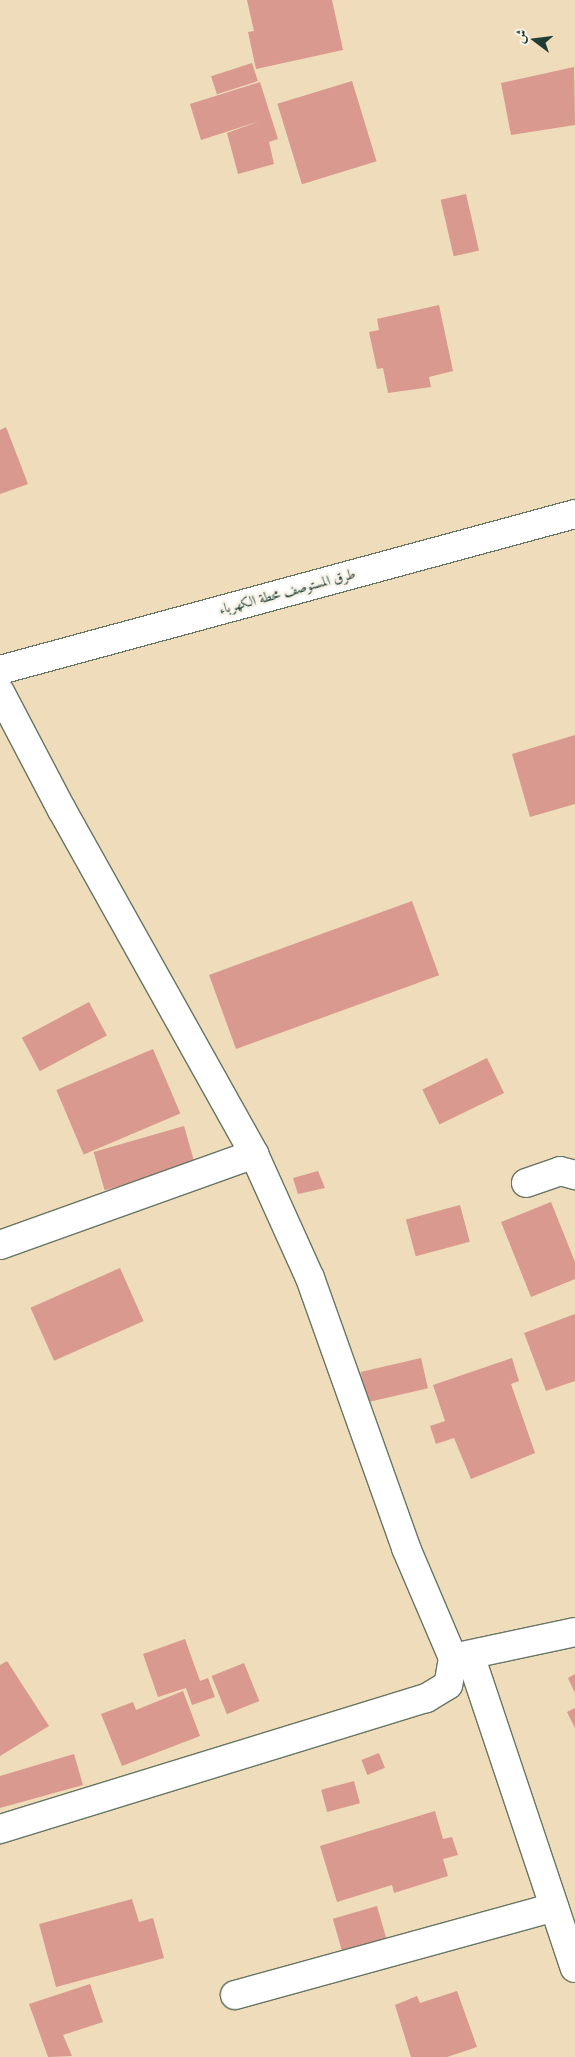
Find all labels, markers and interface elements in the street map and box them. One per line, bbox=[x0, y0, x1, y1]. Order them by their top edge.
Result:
north arrow bbox=[510, 15, 560, 65]
text: ش bbox=[510, 27, 531, 45]
street label: طرق المستوصف محطة الكهرباء bbox=[217, 565, 357, 617]

